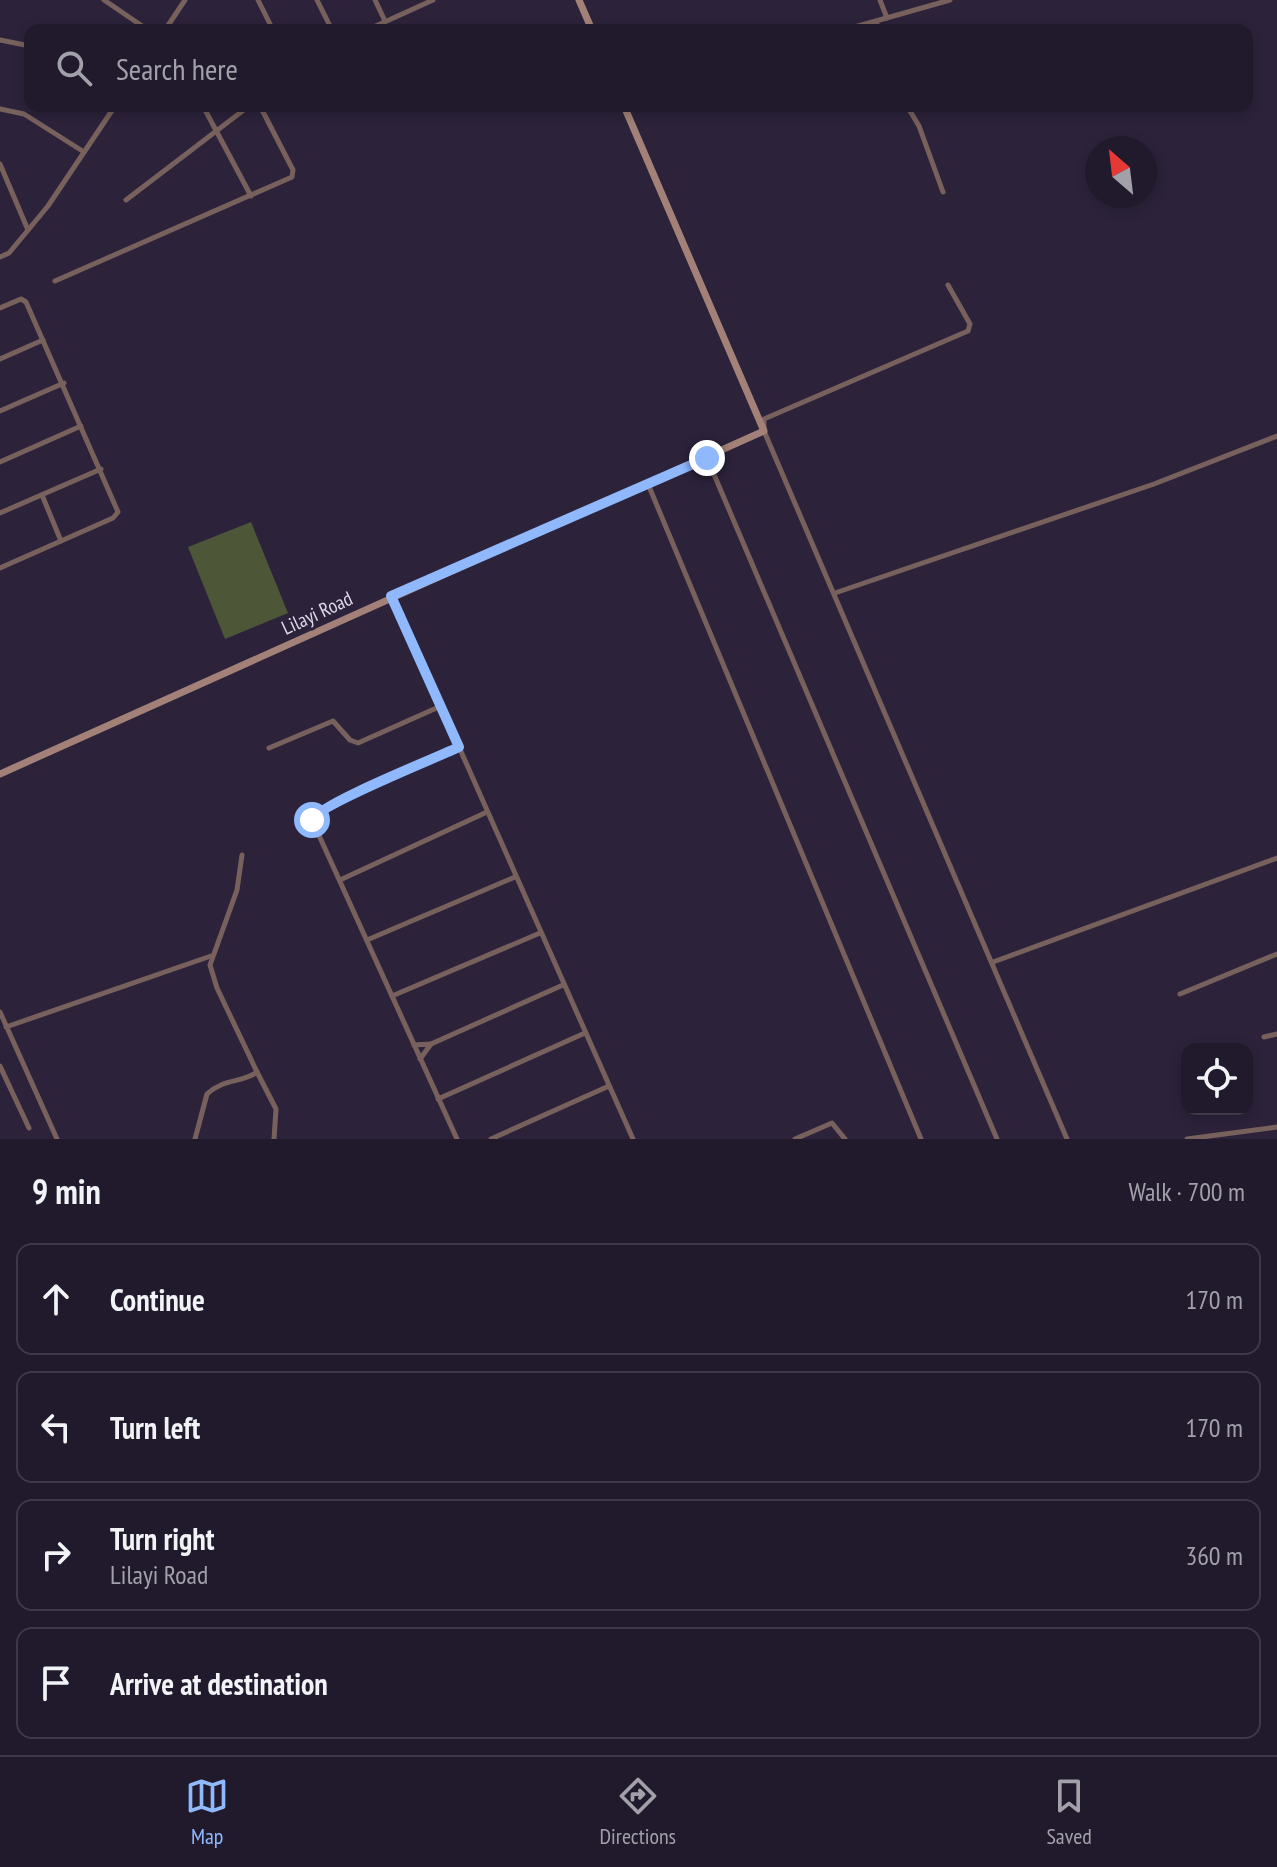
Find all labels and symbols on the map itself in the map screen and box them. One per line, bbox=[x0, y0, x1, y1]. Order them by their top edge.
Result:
north arrow bbox=[1085, 136, 1157, 208]
route end bbox=[689, 440, 725, 476]
street label: Lilayi Road bbox=[277, 585, 357, 641]
route start bbox=[294, 802, 330, 838]

